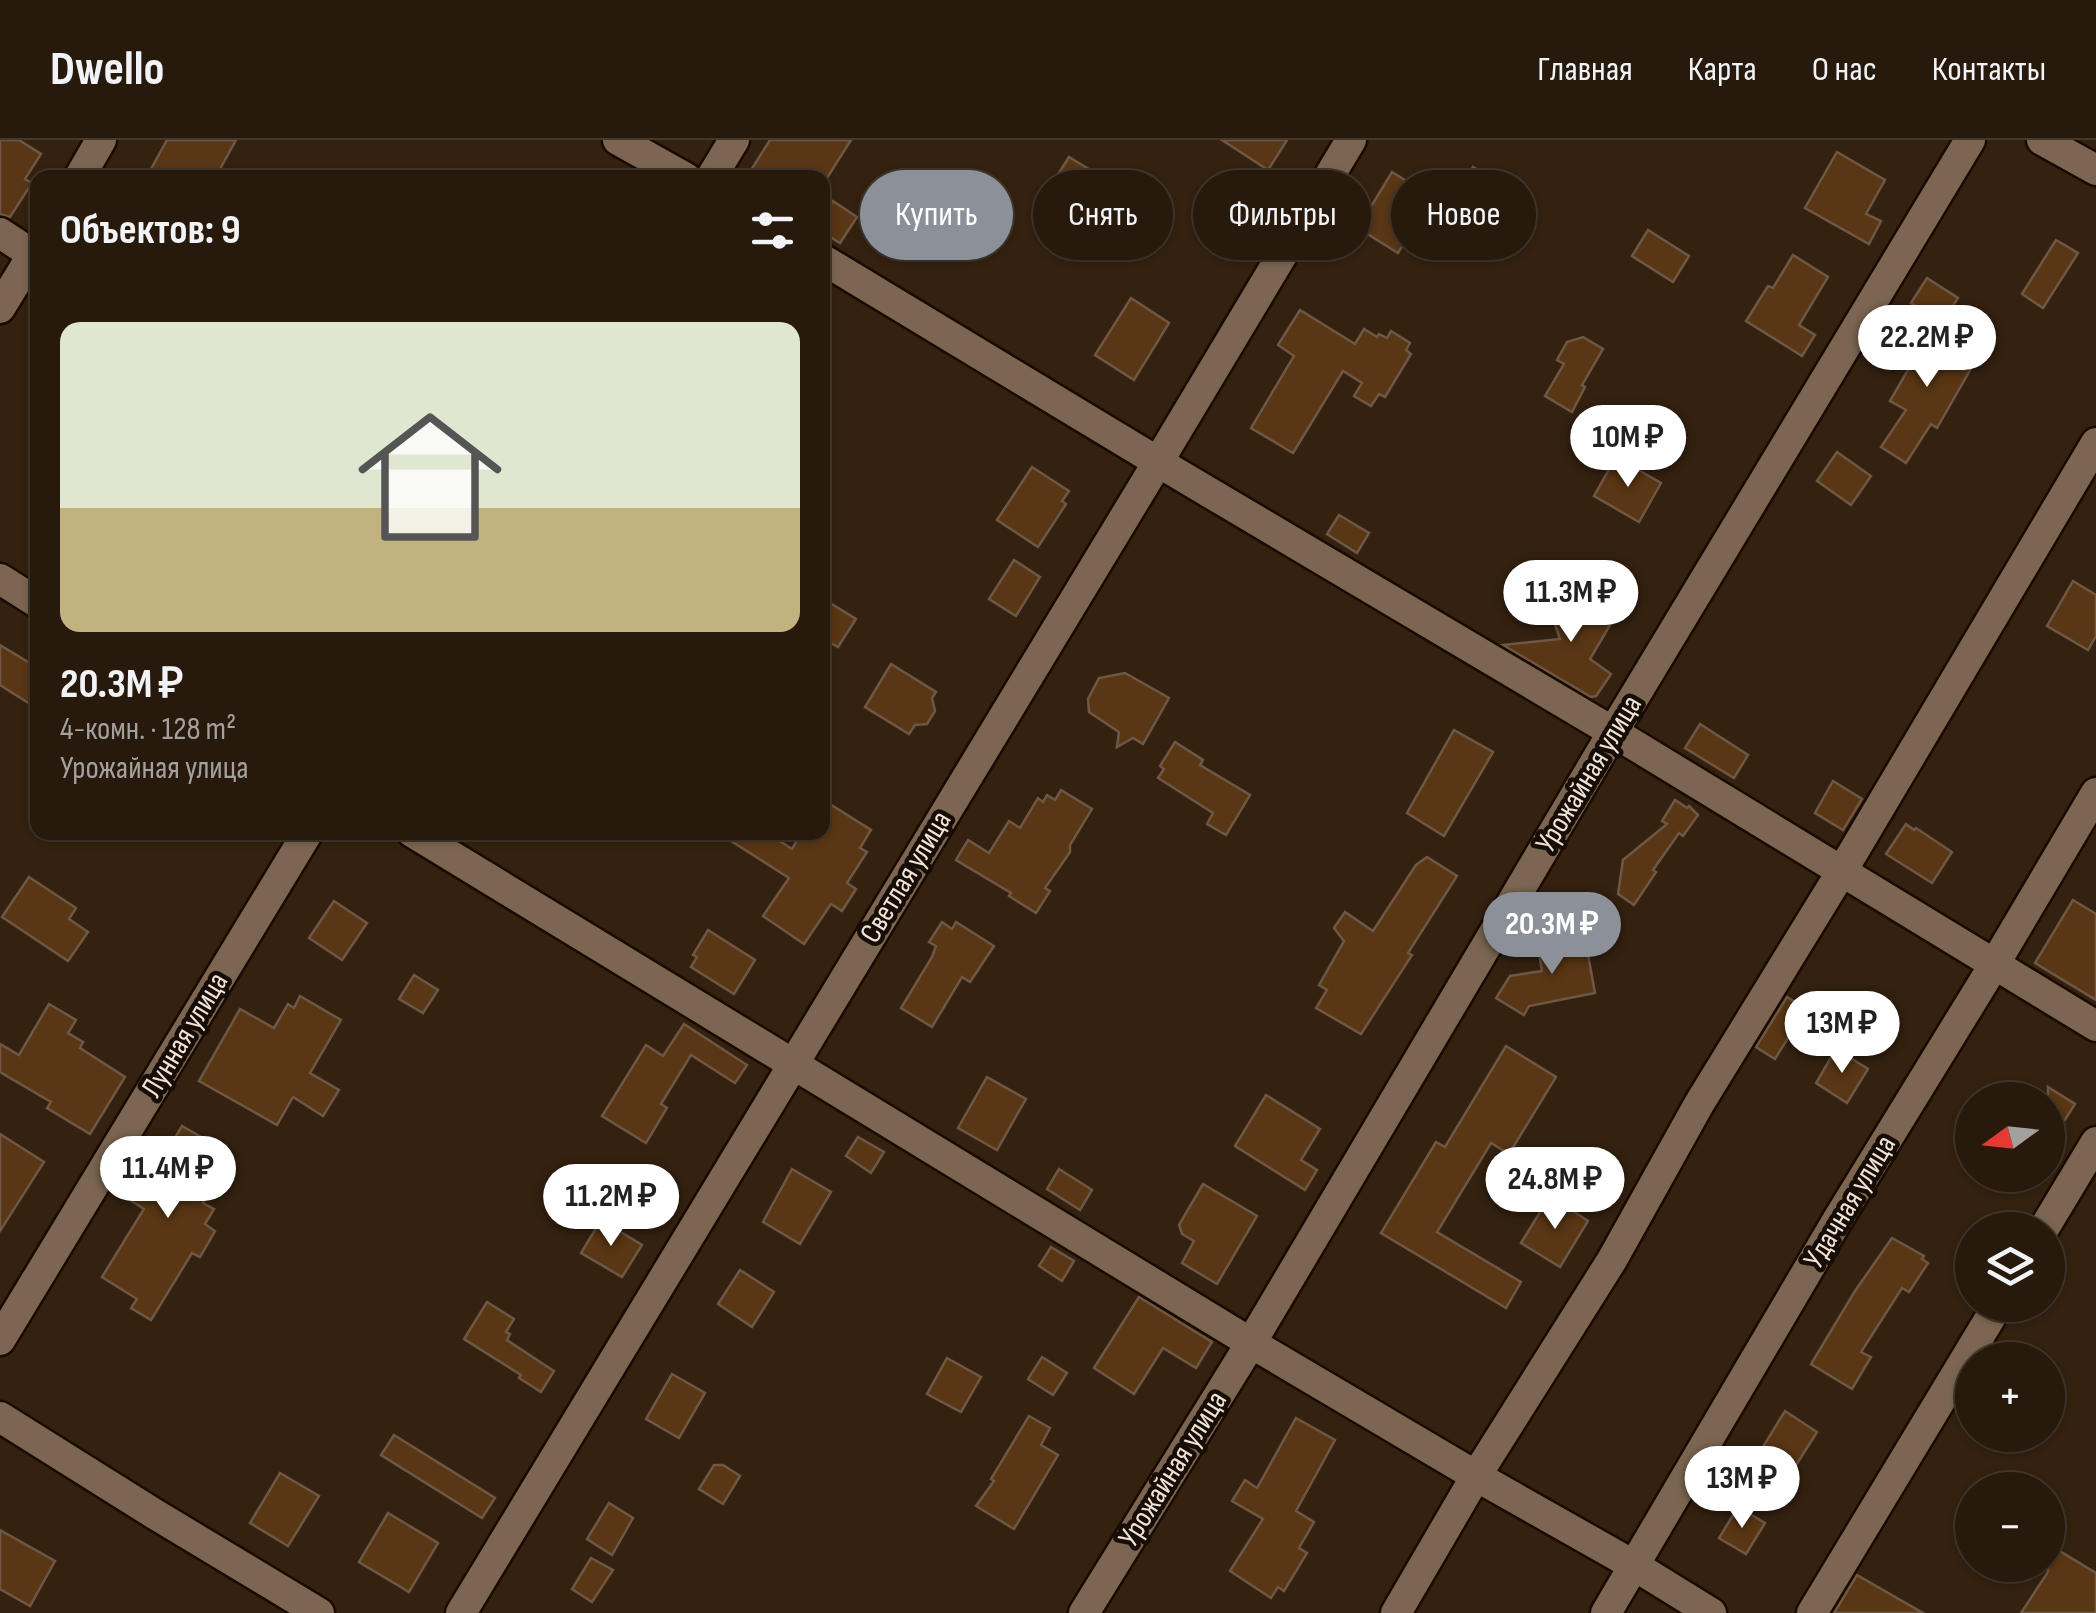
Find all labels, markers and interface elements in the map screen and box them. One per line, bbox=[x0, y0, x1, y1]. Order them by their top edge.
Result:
text: Dwello bbox=[50, 41, 164, 98]
text: Главная bbox=[1537, 48, 1633, 91]
text: Карта bbox=[1688, 48, 1757, 91]
text: О нас bbox=[1812, 48, 1877, 91]
text: Контакты bbox=[1932, 48, 2046, 91]
chip: Купить bbox=[860, 170, 1013, 260]
chip: Снять bbox=[1033, 170, 1173, 260]
chip: Фильтры bbox=[1193, 170, 1371, 260]
chip: Новое bbox=[1391, 170, 1536, 260]
icon: filters bbox=[745, 203, 800, 258]
text: Объектов: 9 bbox=[60, 205, 241, 256]
pin: 22.2M ₽ bbox=[1835, 305, 2019, 390]
text: 22.2M ₽ bbox=[1880, 318, 1974, 357]
icon: home bbox=[340, 387, 520, 567]
pin: 10M ₽ bbox=[1558, 405, 1698, 490]
text: 10M ₽ bbox=[1592, 418, 1664, 457]
pin: 11.3M ₽ bbox=[1479, 560, 1663, 645]
text: 11.3M ₽ bbox=[1525, 573, 1617, 612]
text: 20.3M ₽ bbox=[60, 659, 183, 710]
street label: Урожайная улица bbox=[1528, 689, 1650, 859]
text: 4-комн. · 128 m² bbox=[60, 710, 236, 749]
text: Урожайная улица bbox=[60, 749, 248, 788]
street label: Светлая улица bbox=[853, 805, 959, 949]
pin: 20.3M ₽ bbox=[1460, 892, 1644, 977]
text: 20.3M ₽ bbox=[1505, 905, 1599, 944]
street label: Лунная улица bbox=[134, 966, 236, 1104]
pin: 13M ₽ bbox=[1772, 991, 1912, 1076]
text: 13M ₽ bbox=[1807, 1004, 1877, 1043]
north arrow bbox=[1955, 1082, 2065, 1192]
map controls bbox=[1955, 1082, 2065, 1582]
street label: Удачная улица bbox=[1796, 1129, 1904, 1275]
pin: 11.4M ₽ bbox=[76, 1136, 260, 1221]
pin: 24.8M ₽ bbox=[1463, 1147, 1647, 1232]
text: 11.4M ₽ bbox=[122, 1149, 214, 1188]
text: 24.8M ₽ bbox=[1508, 1160, 1602, 1199]
pin: 11.2M ₽ bbox=[519, 1164, 703, 1249]
text: 11.2M ₽ bbox=[565, 1177, 657, 1216]
button: layers bbox=[1955, 1212, 2065, 1322]
button: + bbox=[1955, 1342, 2065, 1452]
street label: Урожайная улица bbox=[1111, 1385, 1235, 1553]
pin: 13M ₽ bbox=[1672, 1446, 1812, 1531]
text: 13M ₽ bbox=[1707, 1459, 1777, 1498]
button: − bbox=[1955, 1472, 2065, 1582]

